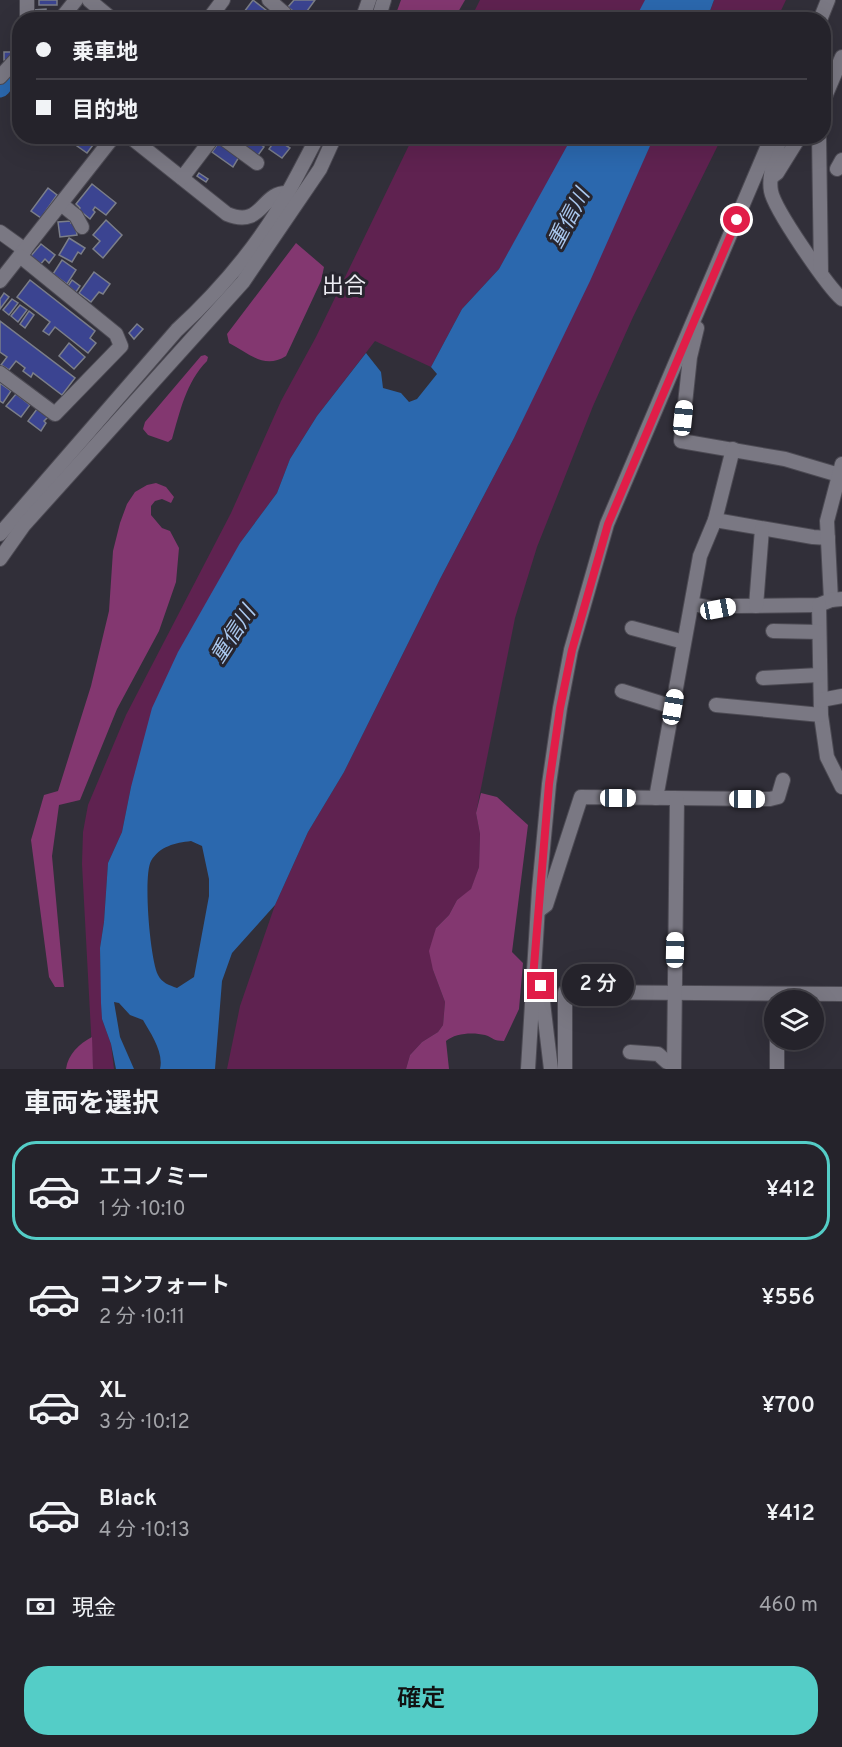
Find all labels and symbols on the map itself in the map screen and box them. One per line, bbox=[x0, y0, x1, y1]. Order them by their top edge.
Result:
water label: 重信川 bbox=[543, 183, 598, 253]
route start bbox=[723, 206, 750, 233]
district label: 出合 bbox=[322, 274, 366, 301]
car bbox=[672, 399, 694, 437]
car bbox=[699, 597, 737, 621]
water label: 重信川 bbox=[206, 600, 264, 669]
car bbox=[661, 688, 685, 726]
car bbox=[600, 789, 636, 807]
car bbox=[729, 790, 765, 808]
car bbox=[666, 932, 684, 968]
callout: 2 分 bbox=[562, 965, 634, 1007]
route end bbox=[527, 972, 554, 999]

